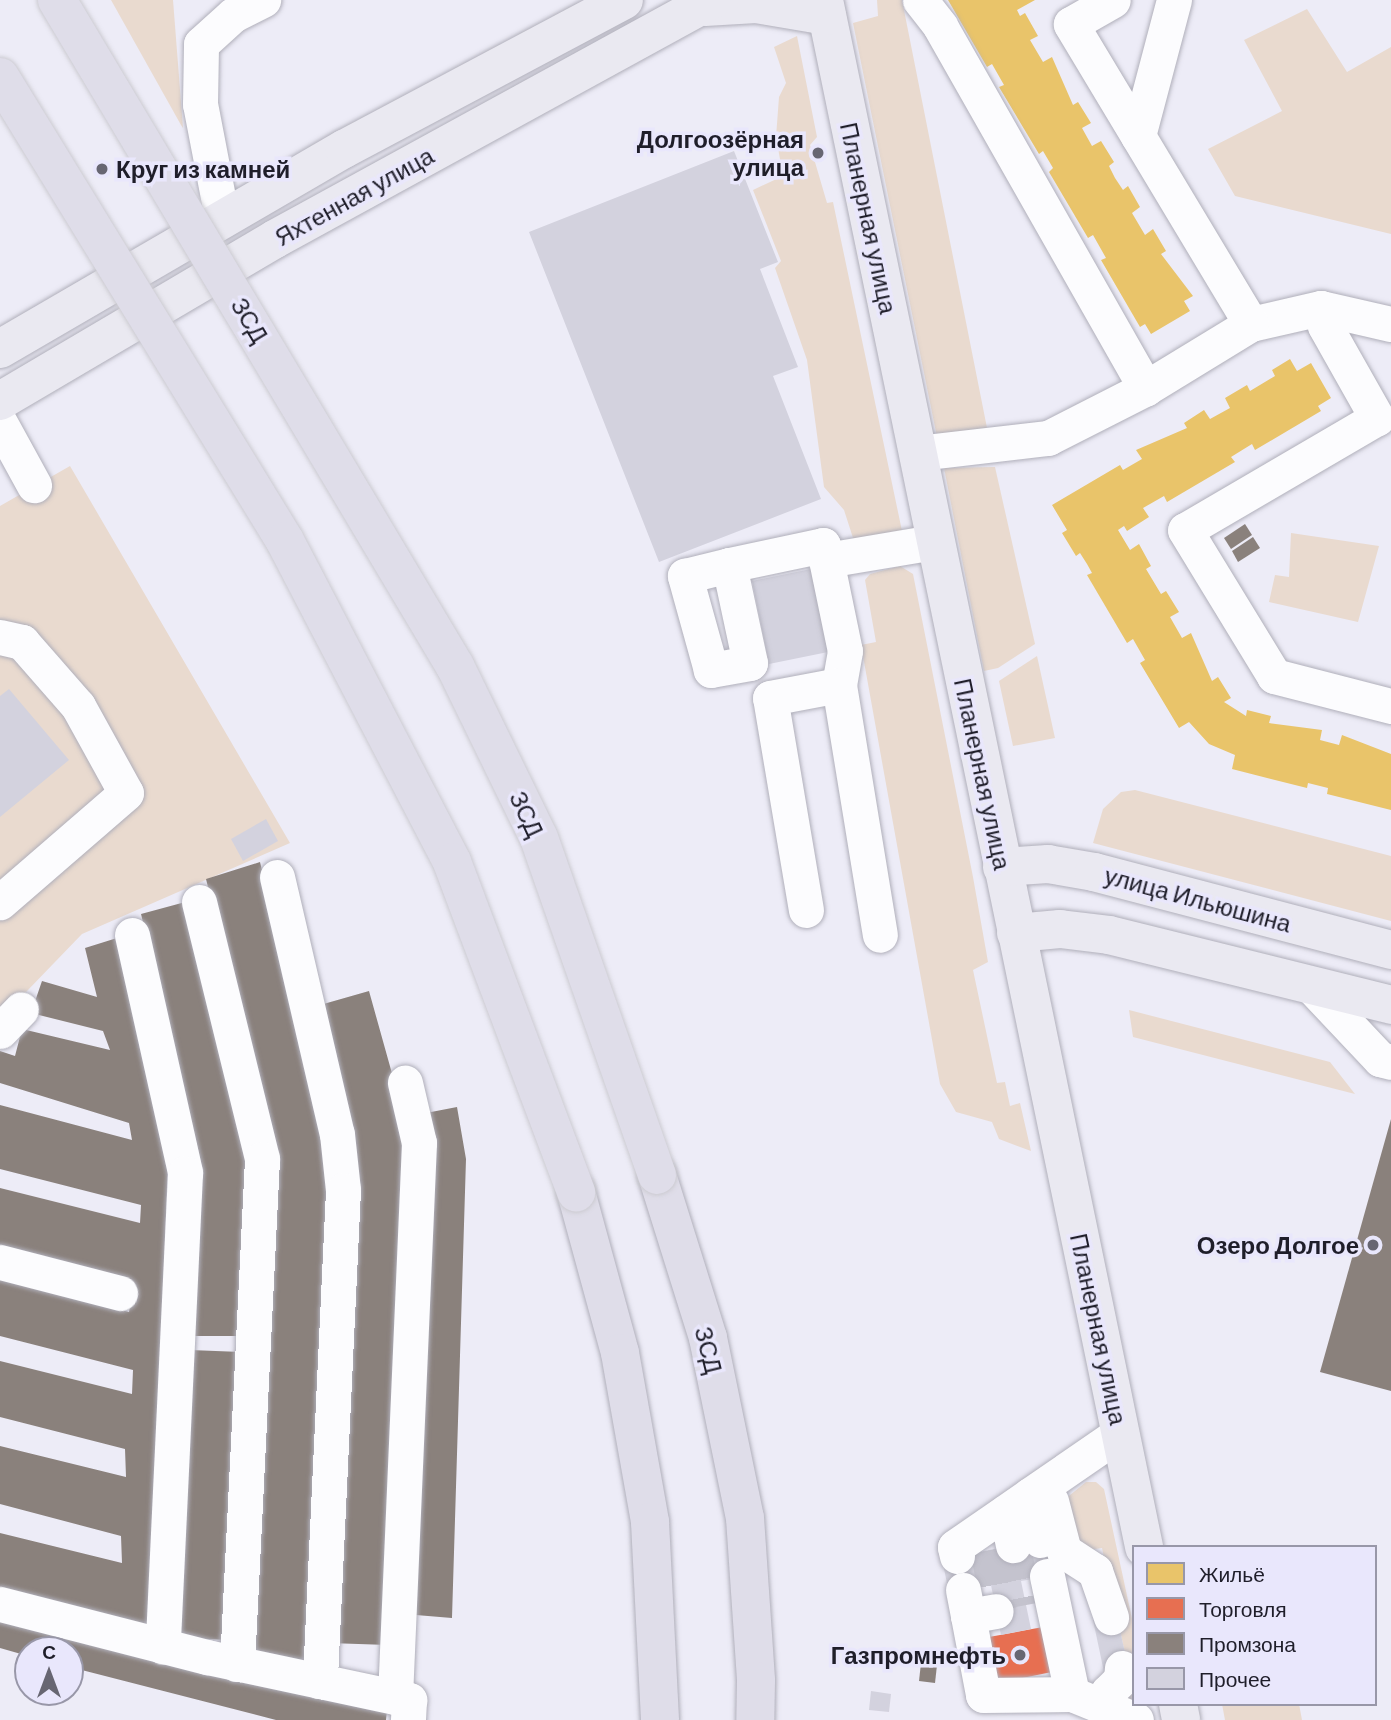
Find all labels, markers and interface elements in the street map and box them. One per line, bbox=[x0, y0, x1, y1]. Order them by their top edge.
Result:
street label: Планерная улица bbox=[835, 120, 903, 316]
place label: Долгоозёрная улица bbox=[637, 125, 804, 181]
street label: Яхтенная улица bbox=[270, 141, 438, 251]
marker: Долгоозёрная улица bbox=[810, 145, 826, 161]
place label: Круг из камней bbox=[116, 155, 290, 183]
marker: Круг из камней bbox=[94, 161, 110, 177]
street label: ЗСД bbox=[225, 292, 275, 348]
street label: Планерная улица bbox=[949, 676, 1017, 872]
street label: ЗСД bbox=[504, 786, 550, 842]
street label: улица Ильюшина bbox=[1102, 860, 1294, 938]
street label: Планерная улица bbox=[1065, 1231, 1133, 1427]
place label: Озеро Долгое bbox=[1197, 1231, 1359, 1259]
marker: Озеро Долгое bbox=[1365, 1237, 1381, 1253]
street label: ЗСД bbox=[689, 1324, 729, 1376]
legend bbox=[1132, 1545, 1377, 1706]
text: Жильё bbox=[1199, 1561, 1265, 1586]
text: Торговля bbox=[1199, 1596, 1287, 1621]
text: Промзона bbox=[1199, 1631, 1296, 1656]
north arrow bbox=[14, 1636, 84, 1706]
text: С bbox=[42, 1640, 56, 1663]
place label: Газпромнефть bbox=[831, 1641, 1006, 1669]
marker: Газпромнефть bbox=[1012, 1647, 1028, 1663]
text: Прочее bbox=[1199, 1666, 1271, 1691]

